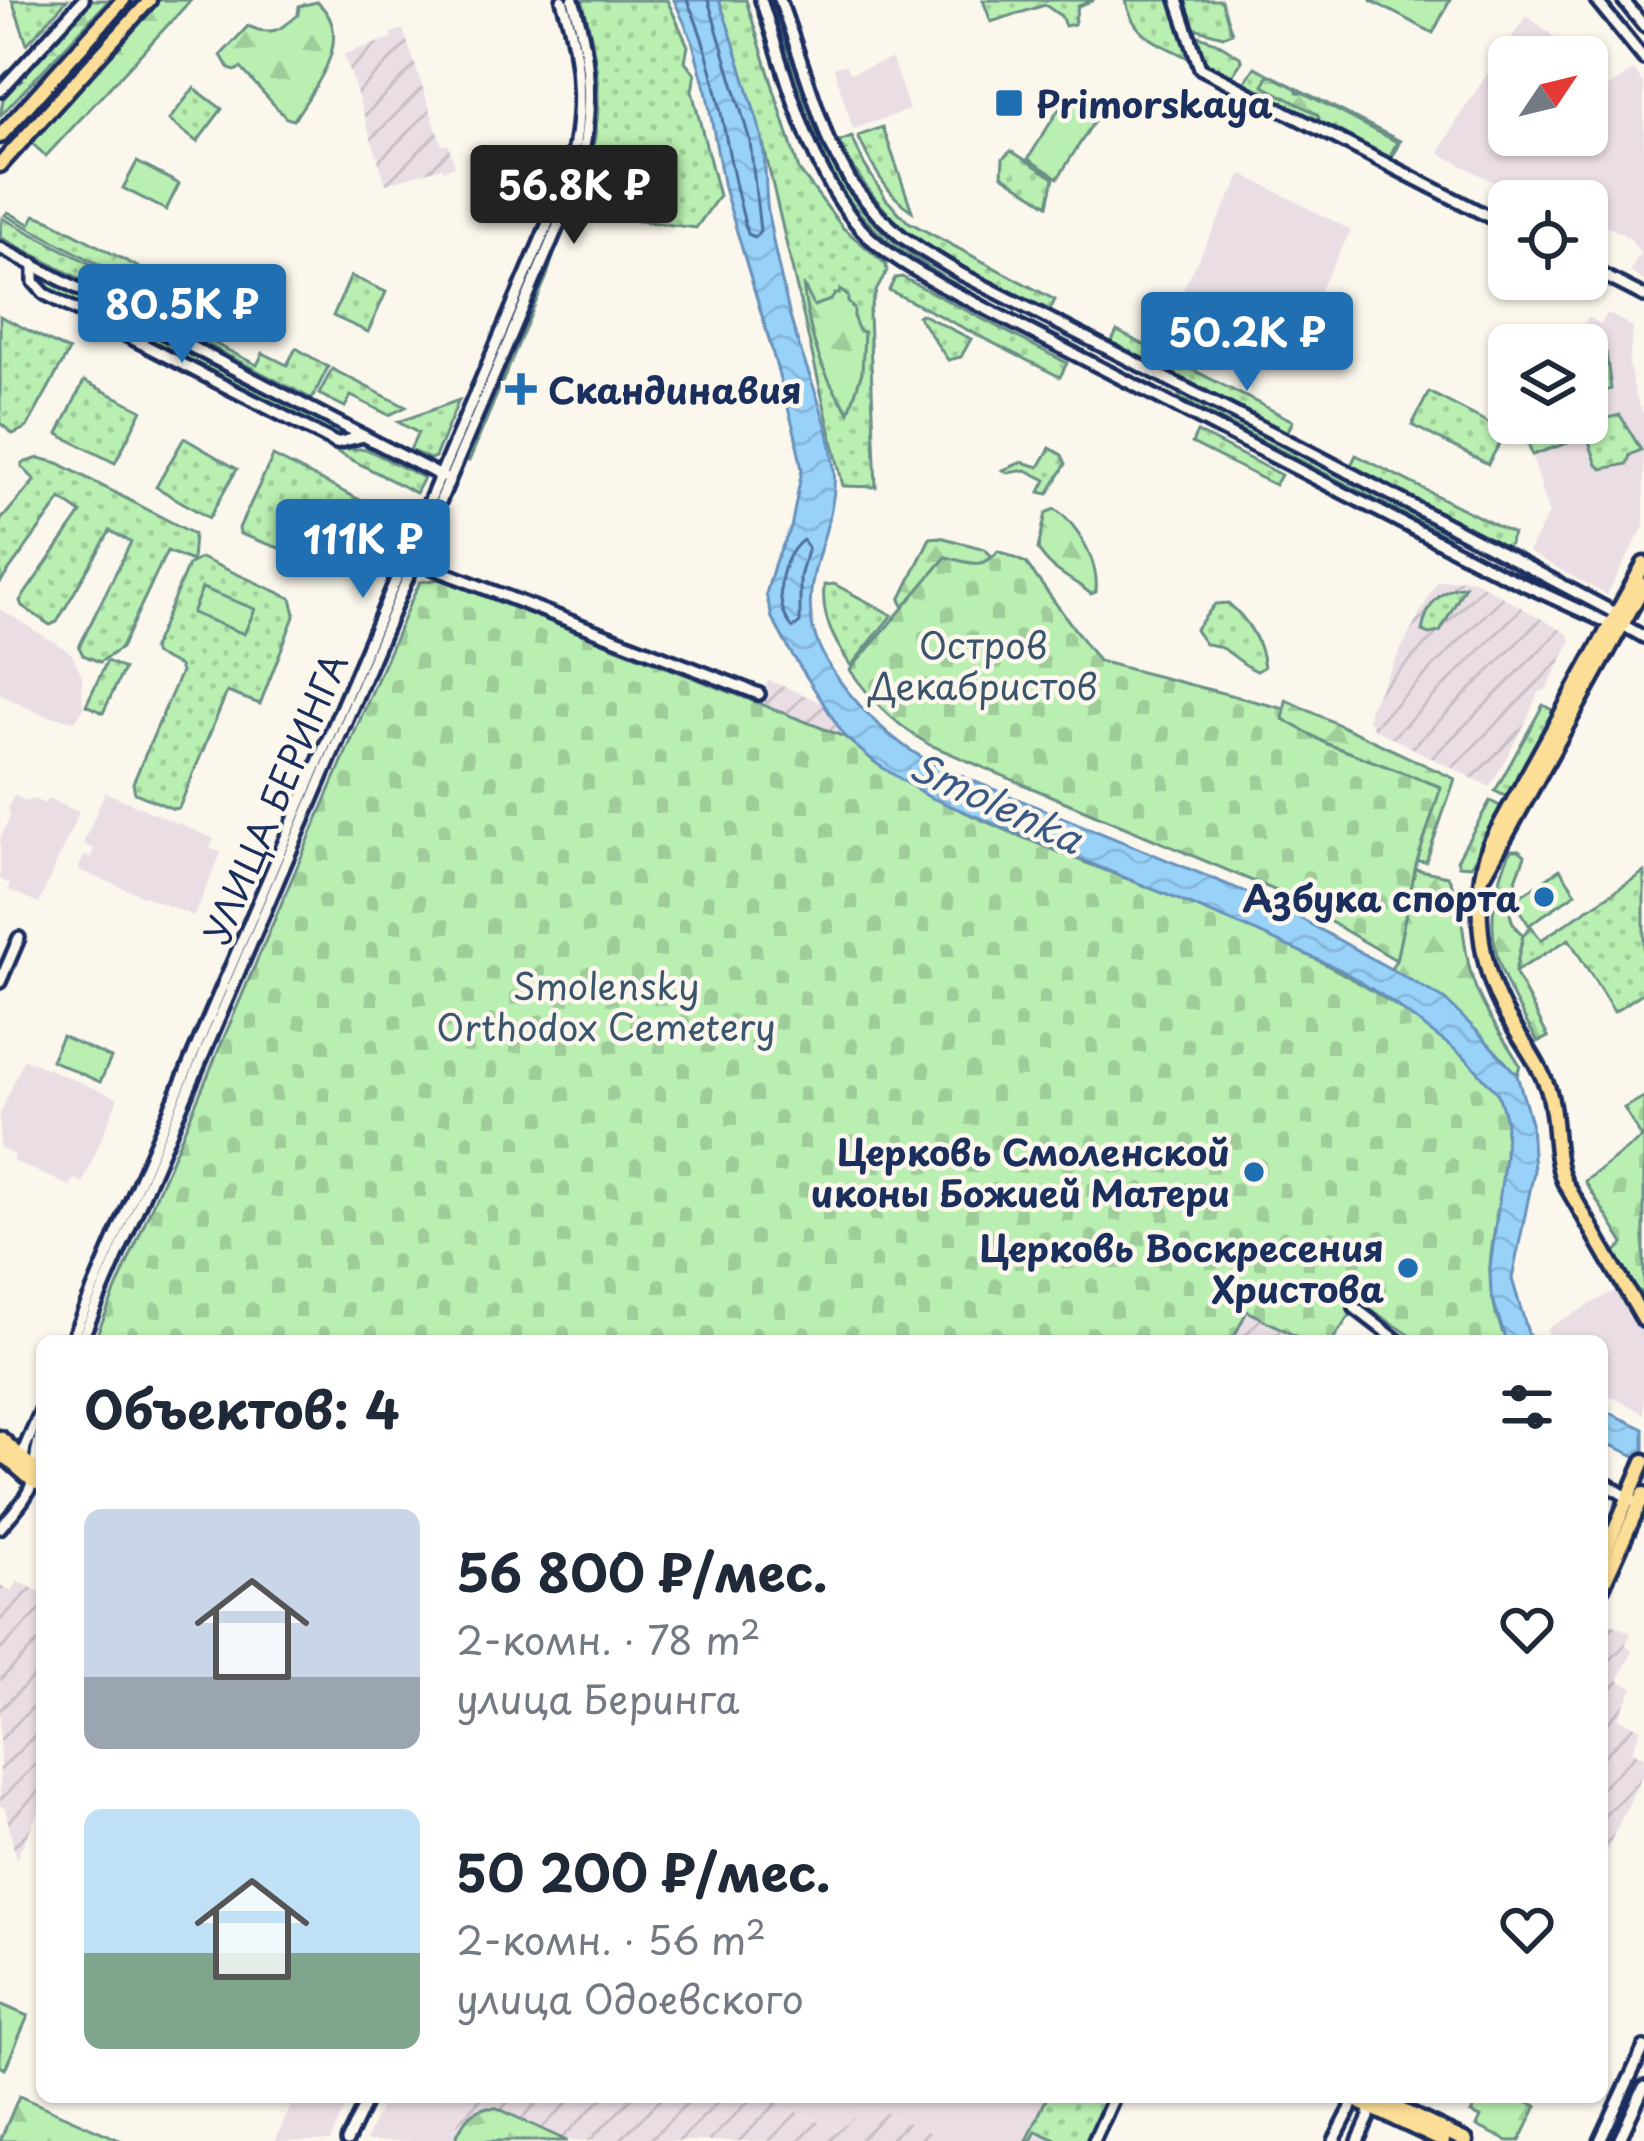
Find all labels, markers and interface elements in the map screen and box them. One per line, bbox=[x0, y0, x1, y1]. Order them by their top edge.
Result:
north arrow bbox=[1488, 36, 1608, 156]
map controls bbox=[1488, 36, 1608, 444]
place label: Primorskaya bbox=[1036, 76, 1273, 130]
marker: Primorskaya bbox=[993, 87, 1025, 119]
pin: 56.8K ₽ bbox=[463, 145, 685, 247]
text: 56.8K ₽ bbox=[497, 154, 651, 213]
button: locate bbox=[1488, 180, 1608, 300]
pin: 80.5K ₽ bbox=[71, 264, 293, 366]
text: 80.5K ₽ bbox=[105, 273, 259, 332]
pin: 50.2K ₽ bbox=[1136, 292, 1358, 394]
text: 50.2K ₽ bbox=[1168, 301, 1326, 360]
button: layers bbox=[1488, 324, 1608, 444]
place label: Скандинавия bbox=[548, 362, 802, 416]
marker: Скандинавия bbox=[505, 373, 537, 405]
pin: 111K ₽ bbox=[265, 499, 461, 601]
text: 111K ₽ bbox=[303, 508, 423, 567]
park label: Остров Декабристов bbox=[868, 617, 1097, 712]
street label: УЛИЦА БЕРИНГА bbox=[188, 644, 360, 952]
water label: Smolenka bbox=[901, 735, 1095, 867]
place label: Азбука спорта bbox=[1243, 870, 1520, 924]
marker: Азбука спорта bbox=[1531, 884, 1557, 910]
park label: Smolensky Orthodox Cemetery bbox=[436, 958, 776, 1053]
place label: Церковь Смоленской иконы Божией Матери bbox=[811, 1124, 1230, 1219]
marker: Церковь Смоленской иконы Божией Матери bbox=[1241, 1159, 1267, 1185]
place label: Церковь Воскресения Христова bbox=[979, 1220, 1385, 1315]
marker: Церковь Воскресения Христова bbox=[1395, 1255, 1421, 1281]
text: Объектов: 4 bbox=[84, 1369, 400, 1446]
icon: filters bbox=[1494, 1374, 1560, 1440]
text: 56 800 ₽/мес. bbox=[456, 1532, 828, 1609]
icon: home bbox=[180, 1557, 324, 1701]
icon: heart bbox=[1494, 1596, 1560, 1662]
text: 2-комн. · 78 m² bbox=[456, 1609, 761, 1668]
text: улица Беринга bbox=[456, 1668, 740, 1727]
text: 50 200 ₽/мес. bbox=[456, 1832, 830, 1909]
icon: home bbox=[180, 1857, 324, 2001]
icon: heart bbox=[1494, 1896, 1560, 1962]
text: 2-комн. · 56 m² bbox=[456, 1909, 766, 1968]
text: улица Одоевского bbox=[456, 1968, 804, 2027]

